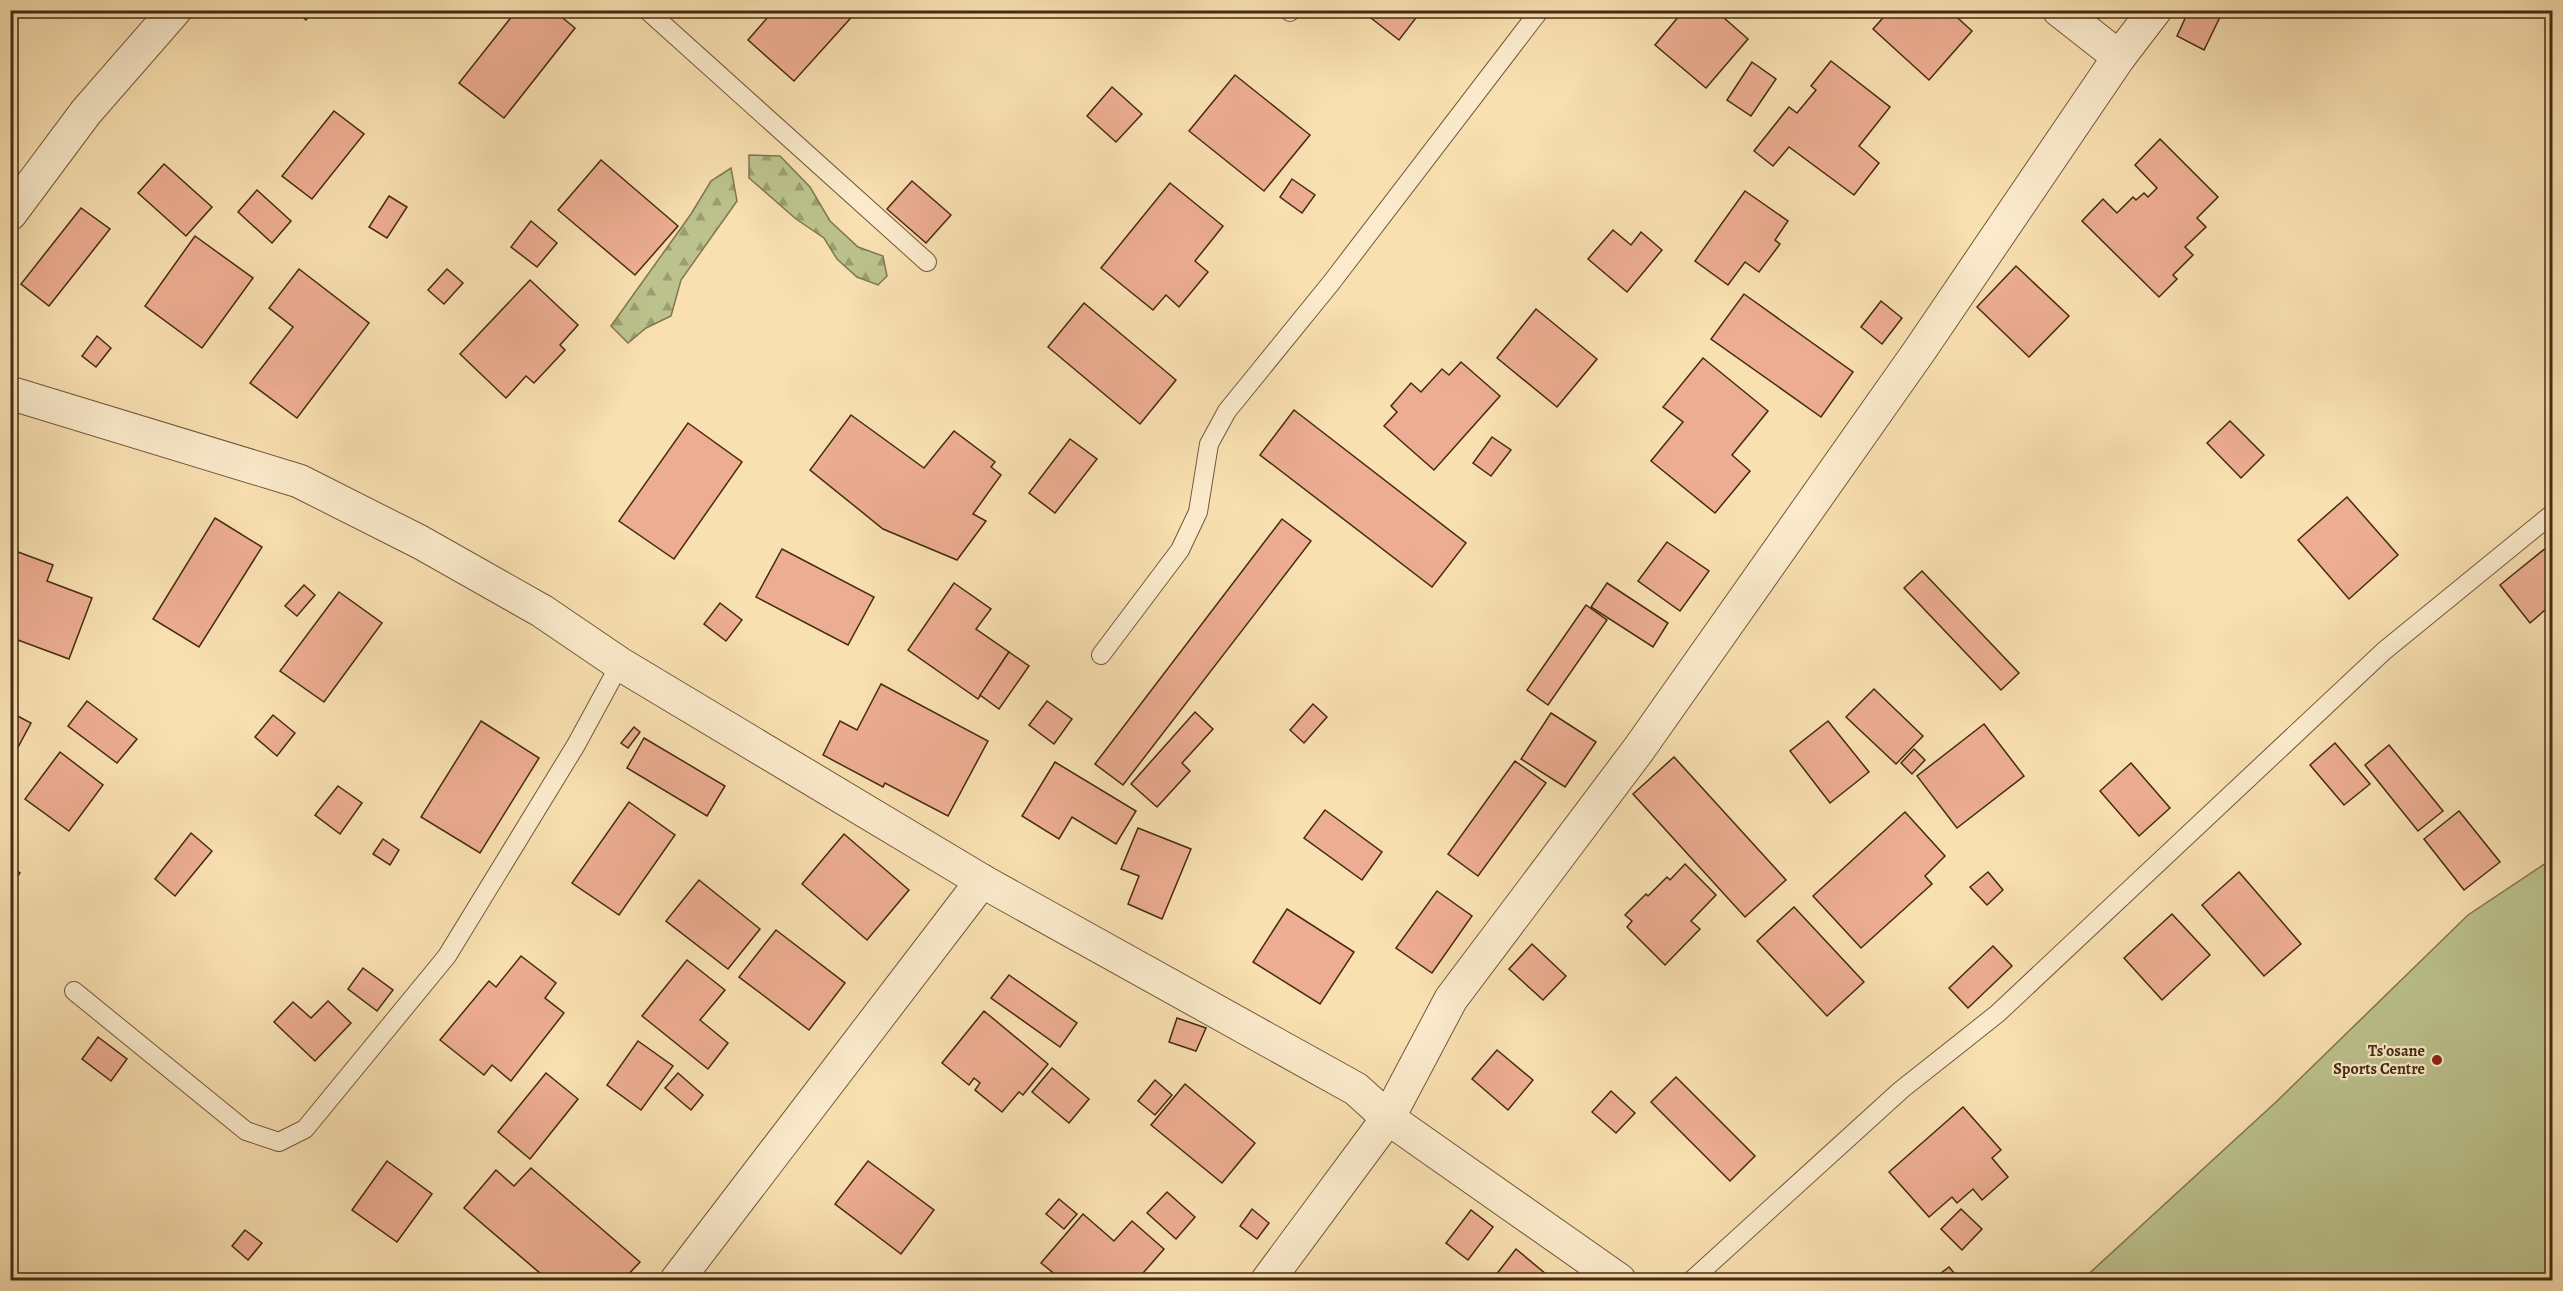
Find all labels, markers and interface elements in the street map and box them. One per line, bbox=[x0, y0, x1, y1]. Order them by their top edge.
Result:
place label: Ts'osane Sports Centre bbox=[2333, 1040, 2425, 1080]
marker: Ts'osane Sports Centre bbox=[2430, 1053, 2444, 1067]

